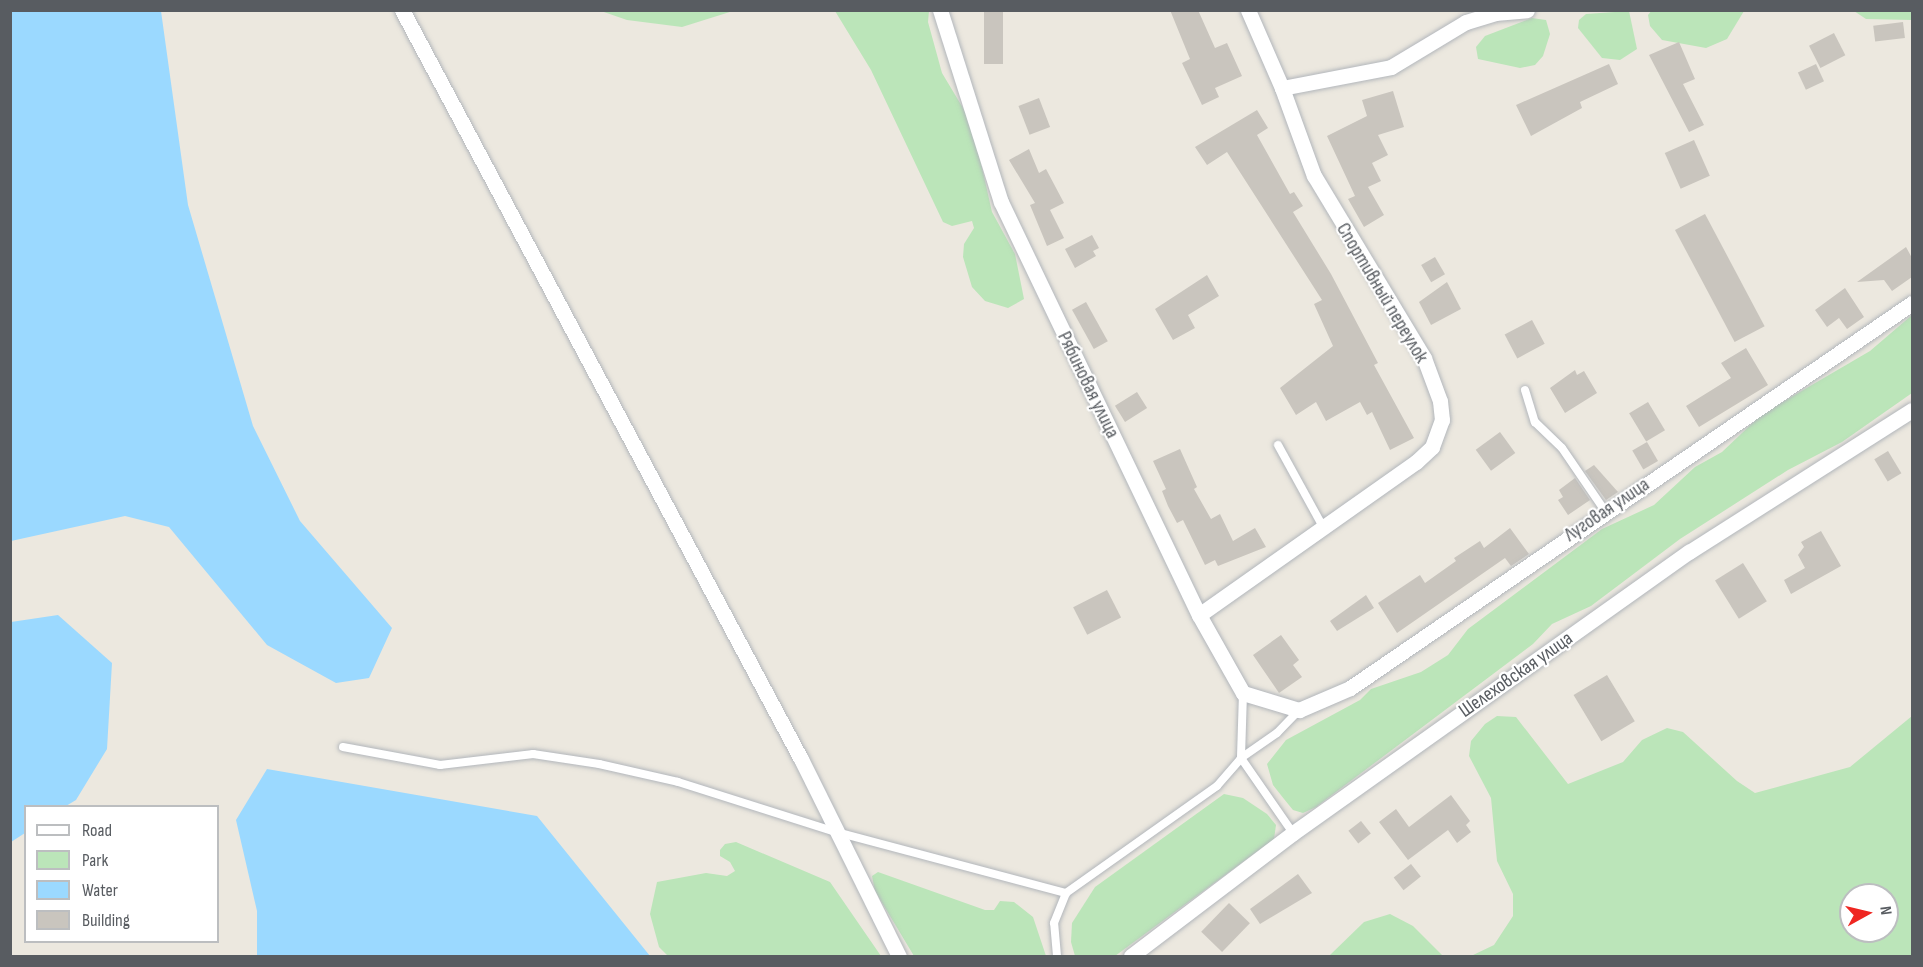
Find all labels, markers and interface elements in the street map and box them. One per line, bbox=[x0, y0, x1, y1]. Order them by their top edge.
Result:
street label: Спортивный переулок bbox=[1331, 219, 1433, 367]
street label: Рябиновая улица bbox=[1052, 328, 1124, 442]
street label: Луговая улица bbox=[1560, 473, 1654, 547]
street label: Шелеховская улица bbox=[1454, 627, 1578, 723]
legend bbox=[24, 805, 219, 943]
text: Road bbox=[82, 820, 112, 841]
text: Park bbox=[82, 850, 108, 871]
text: Water bbox=[82, 880, 118, 901]
north arrow bbox=[1839, 883, 1899, 943]
text: N bbox=[1875, 905, 1895, 916]
text: Building bbox=[82, 910, 130, 931]

